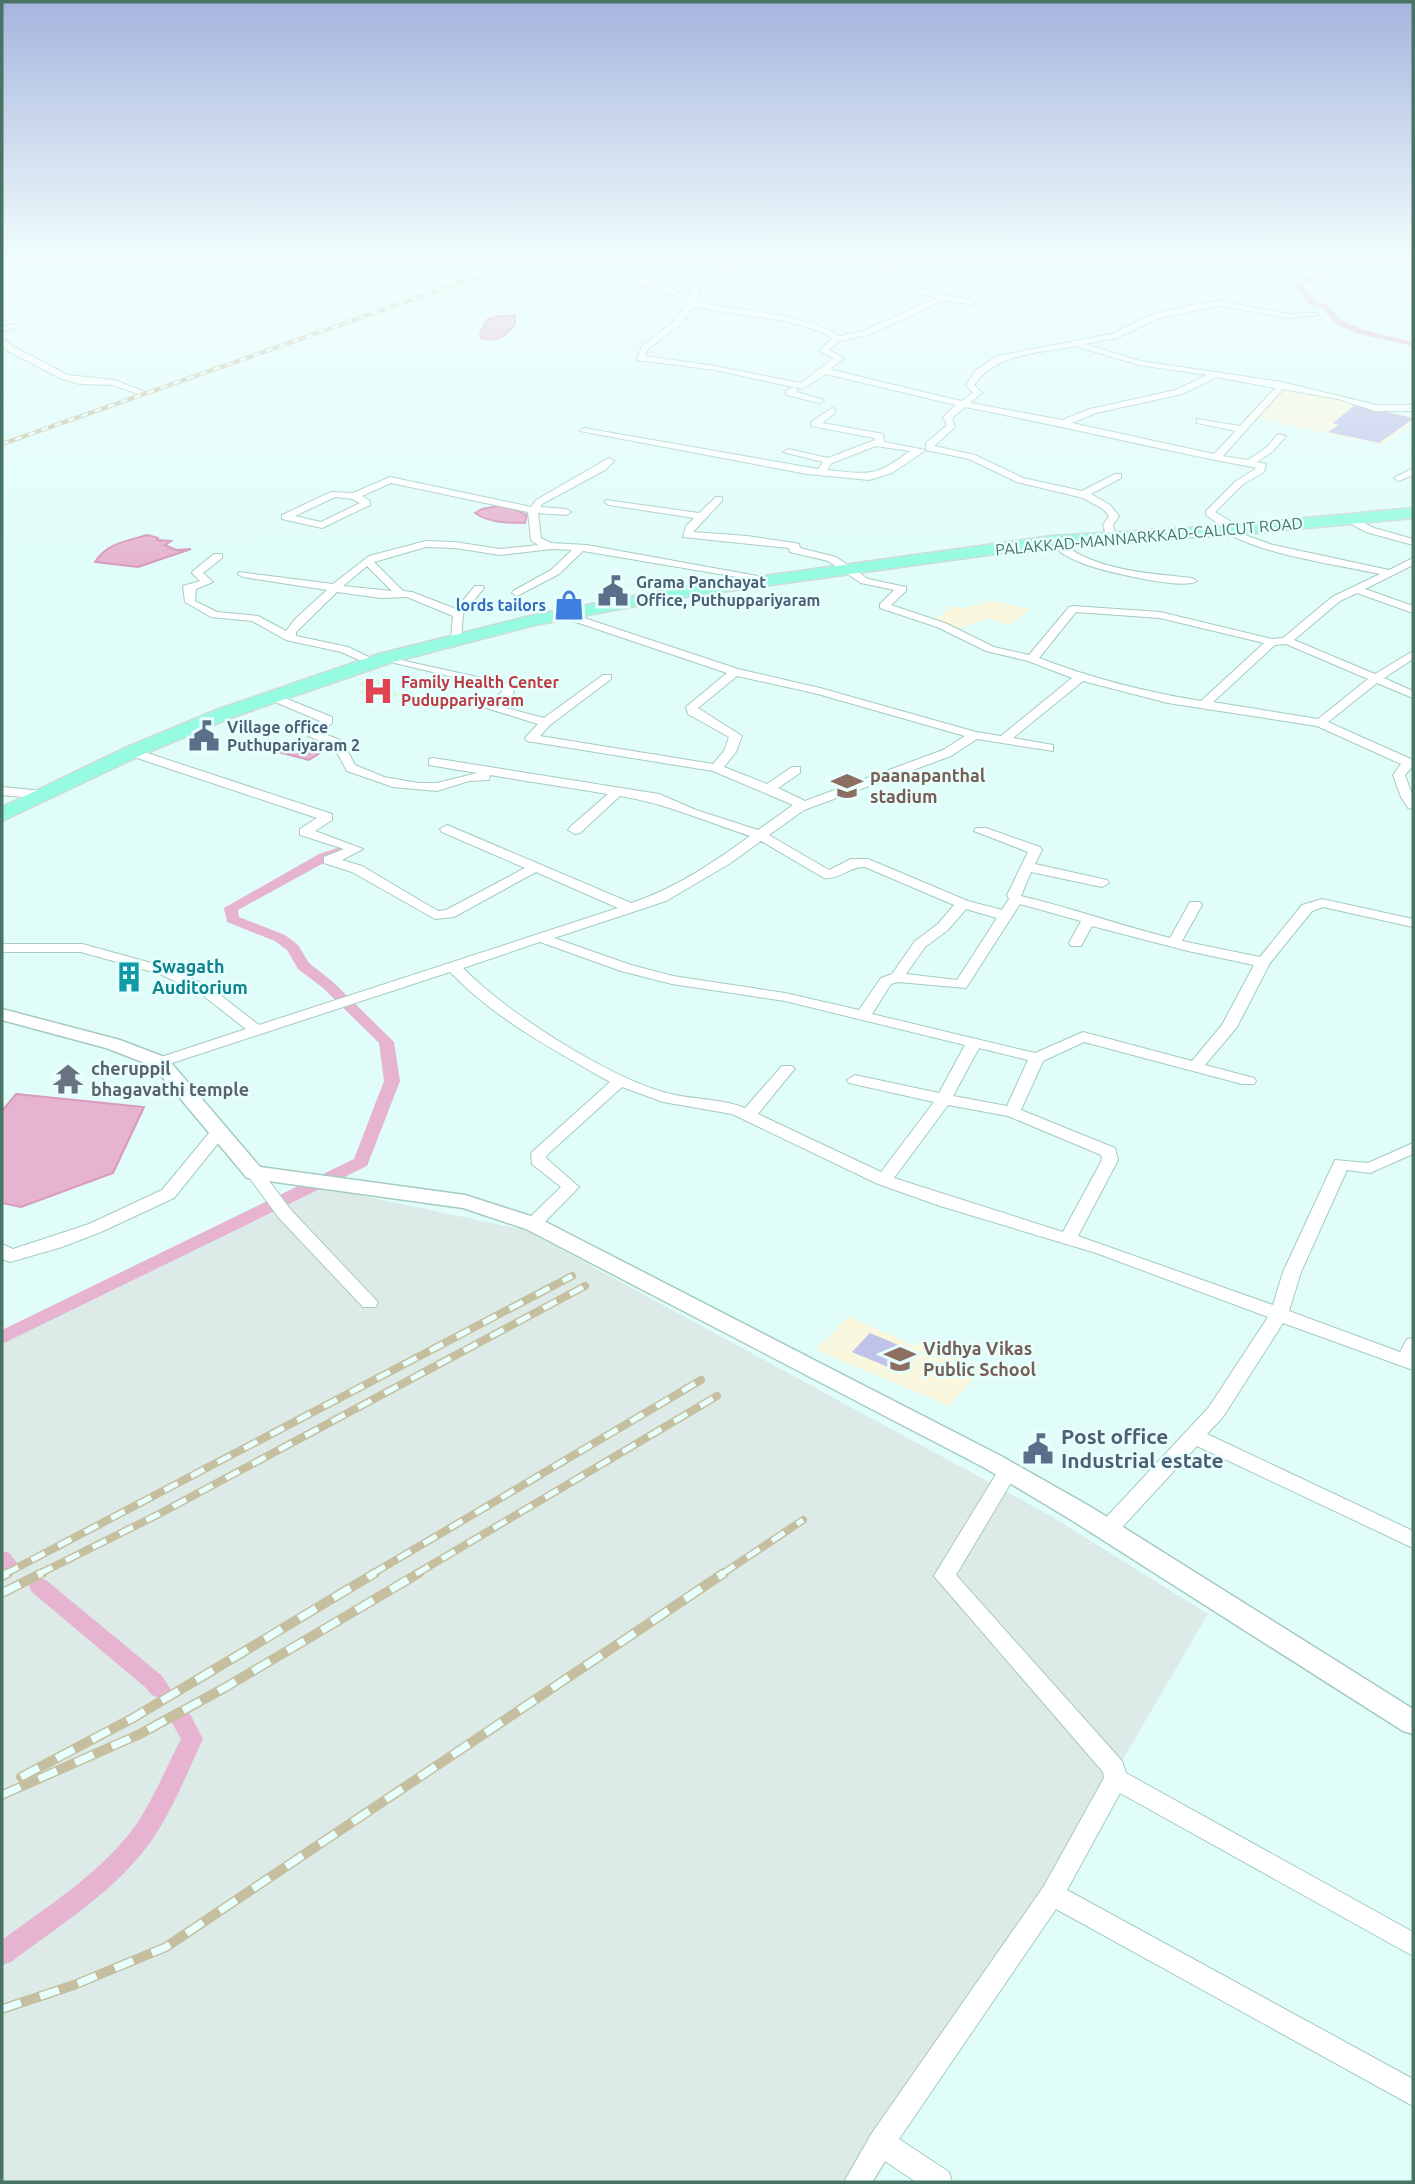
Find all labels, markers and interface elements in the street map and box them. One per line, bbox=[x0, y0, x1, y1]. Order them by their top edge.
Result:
street label: PALAKKAD-MANNARKKAD-CALICUT ROAD bbox=[994, 514, 1304, 558]
place label: Grama Panchayat Office, Puthuppariyaram bbox=[636, 573, 820, 609]
public building icon: Grama Panchayat Office, Puthuppariyaram bbox=[596, 574, 630, 608]
shop icon: lords tailors bbox=[552, 588, 586, 622]
place label: lords tailors bbox=[456, 596, 546, 614]
place label: Family Health Center Puduppariyaram bbox=[401, 673, 559, 709]
hospital icon: Family Health Center Puduppariyaram bbox=[361, 674, 395, 708]
place label: Village office Puthupariyaram 2 bbox=[227, 718, 360, 754]
public building icon: Village office Puthupariyaram 2 bbox=[187, 719, 221, 753]
place label: paanapanthal stadium bbox=[870, 765, 986, 806]
school or university icon: paanapanthal stadium bbox=[830, 769, 864, 803]
place label: Swagath Auditorium bbox=[152, 956, 248, 997]
building icon: Swagath Auditorium bbox=[112, 960, 146, 994]
place label: cheruppil bhagavathi temple bbox=[91, 1058, 249, 1099]
temple icon: cheruppil bhagavathi temple bbox=[51, 1062, 85, 1096]
place label: Vidhya Vikas Public School bbox=[923, 1338, 1037, 1379]
school or university icon: Vidhya Vikas Public School bbox=[883, 1342, 917, 1376]
place label: Post office Industrial estate bbox=[1061, 1424, 1224, 1472]
public building icon: Post office Industrial estate bbox=[1021, 1432, 1055, 1466]

